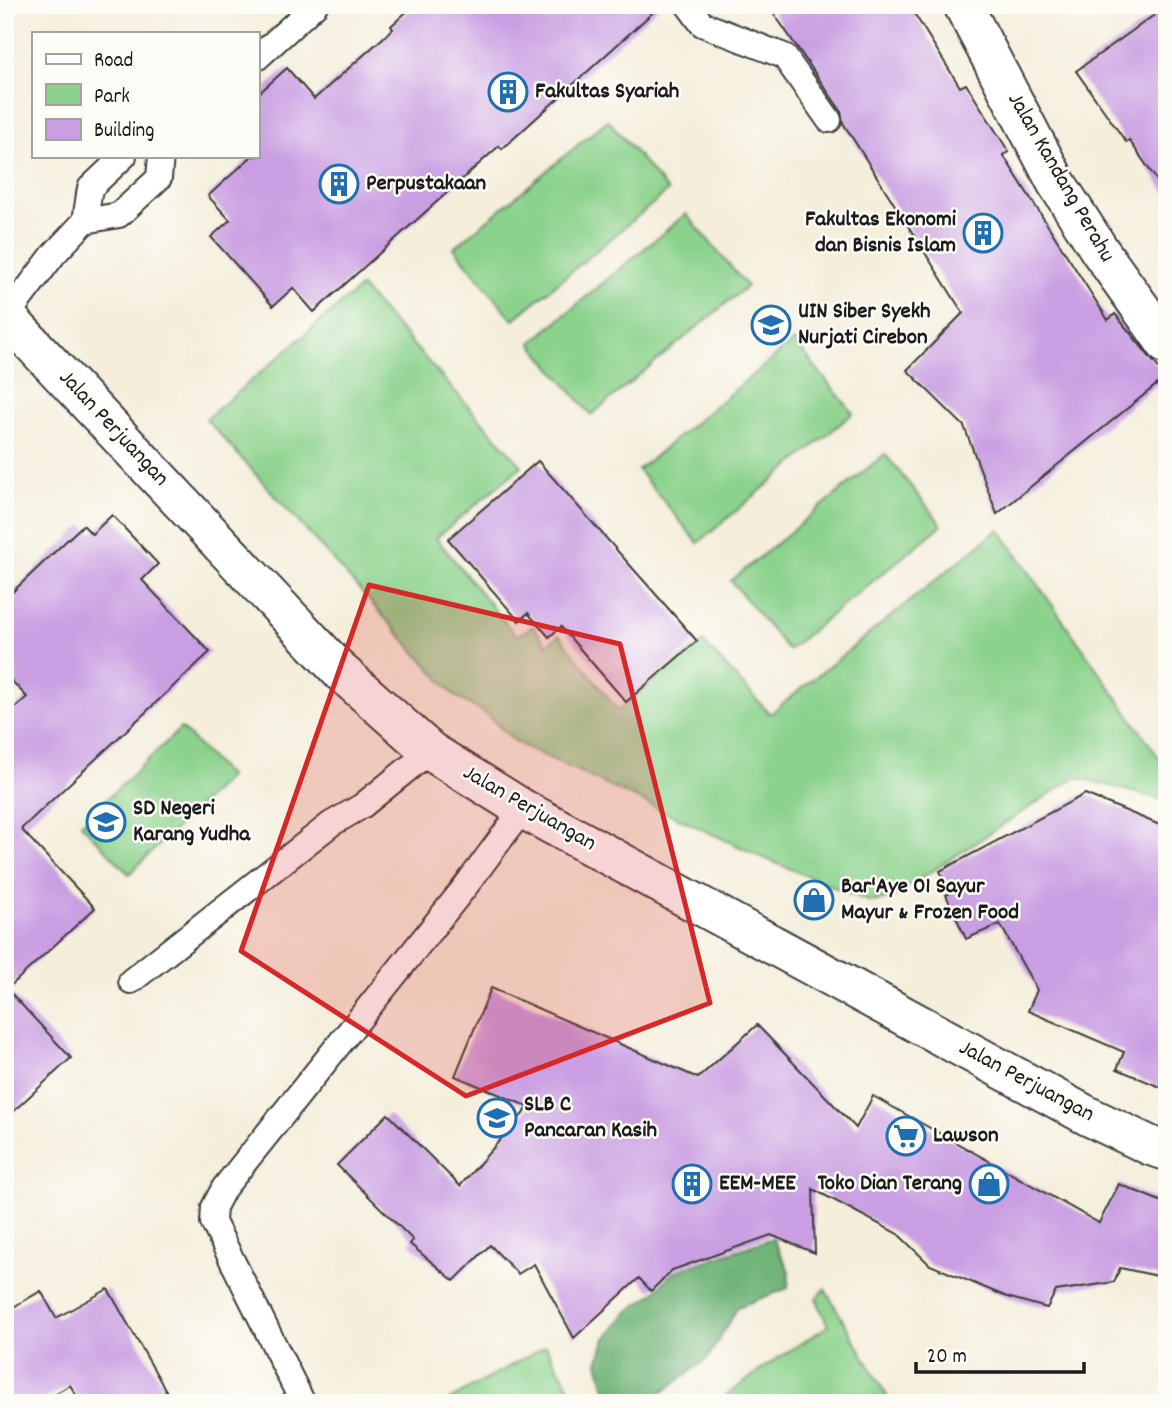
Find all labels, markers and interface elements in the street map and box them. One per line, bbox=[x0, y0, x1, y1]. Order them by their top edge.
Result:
legend bbox=[32, 32, 259, 158]
text: Road bbox=[94, 47, 133, 77]
building icon: Fakultas Syariah bbox=[487, 71, 529, 113]
place label: Fakultas Syariah bbox=[535, 76, 679, 109]
text: Park bbox=[94, 83, 130, 113]
street label: Jalan Kandang Perahu bbox=[998, 87, 1122, 269]
text: Building bbox=[94, 117, 154, 147]
building icon: Perpustakaan bbox=[318, 163, 360, 205]
place label: Perpustakaan bbox=[366, 168, 487, 201]
place label: Fakultas Ekonomi dan Bisnis Islam bbox=[805, 204, 957, 263]
building icon: Fakultas Ekonomi dan Bisnis Islam bbox=[962, 212, 1004, 254]
place label: UIN Siber Syekh Nurjati Cirebon bbox=[798, 296, 931, 355]
school or university icon: UIN Siber Syekh Nurjati Cirebon bbox=[750, 304, 792, 346]
street label: Jalan Perjuangan bbox=[50, 363, 176, 495]
street label: Jalan Perjuangan bbox=[456, 757, 602, 861]
place label: SD Negeri Karang Yudha bbox=[133, 793, 251, 852]
school or university icon: SD Negeri Karang Yudha bbox=[85, 801, 127, 843]
place label: Bar'Aye 01 Sayur Mayur & Frozen Food bbox=[841, 871, 1019, 930]
shop icon: Bar'Aye 01 Sayur Mayur & Frozen Food bbox=[793, 879, 835, 921]
street label: Jalan Perjuangan bbox=[952, 1032, 1100, 1132]
place label: SLB C Pancaran Kasih bbox=[524, 1089, 657, 1148]
school or university icon: SLB C Pancaran Kasih bbox=[476, 1097, 518, 1139]
supermarket icon: Lawson bbox=[885, 1115, 927, 1157]
place label: Lawson bbox=[933, 1120, 999, 1153]
building icon: EEM-MEE bbox=[671, 1163, 713, 1205]
shop icon: Toko Dian Terang bbox=[968, 1163, 1010, 1205]
place label: EEM-MEE bbox=[719, 1168, 796, 1201]
place label: Toko Dian Terang bbox=[818, 1168, 962, 1201]
scale bar bbox=[916, 1331, 1084, 1375]
text: 20 m bbox=[927, 1343, 967, 1373]

